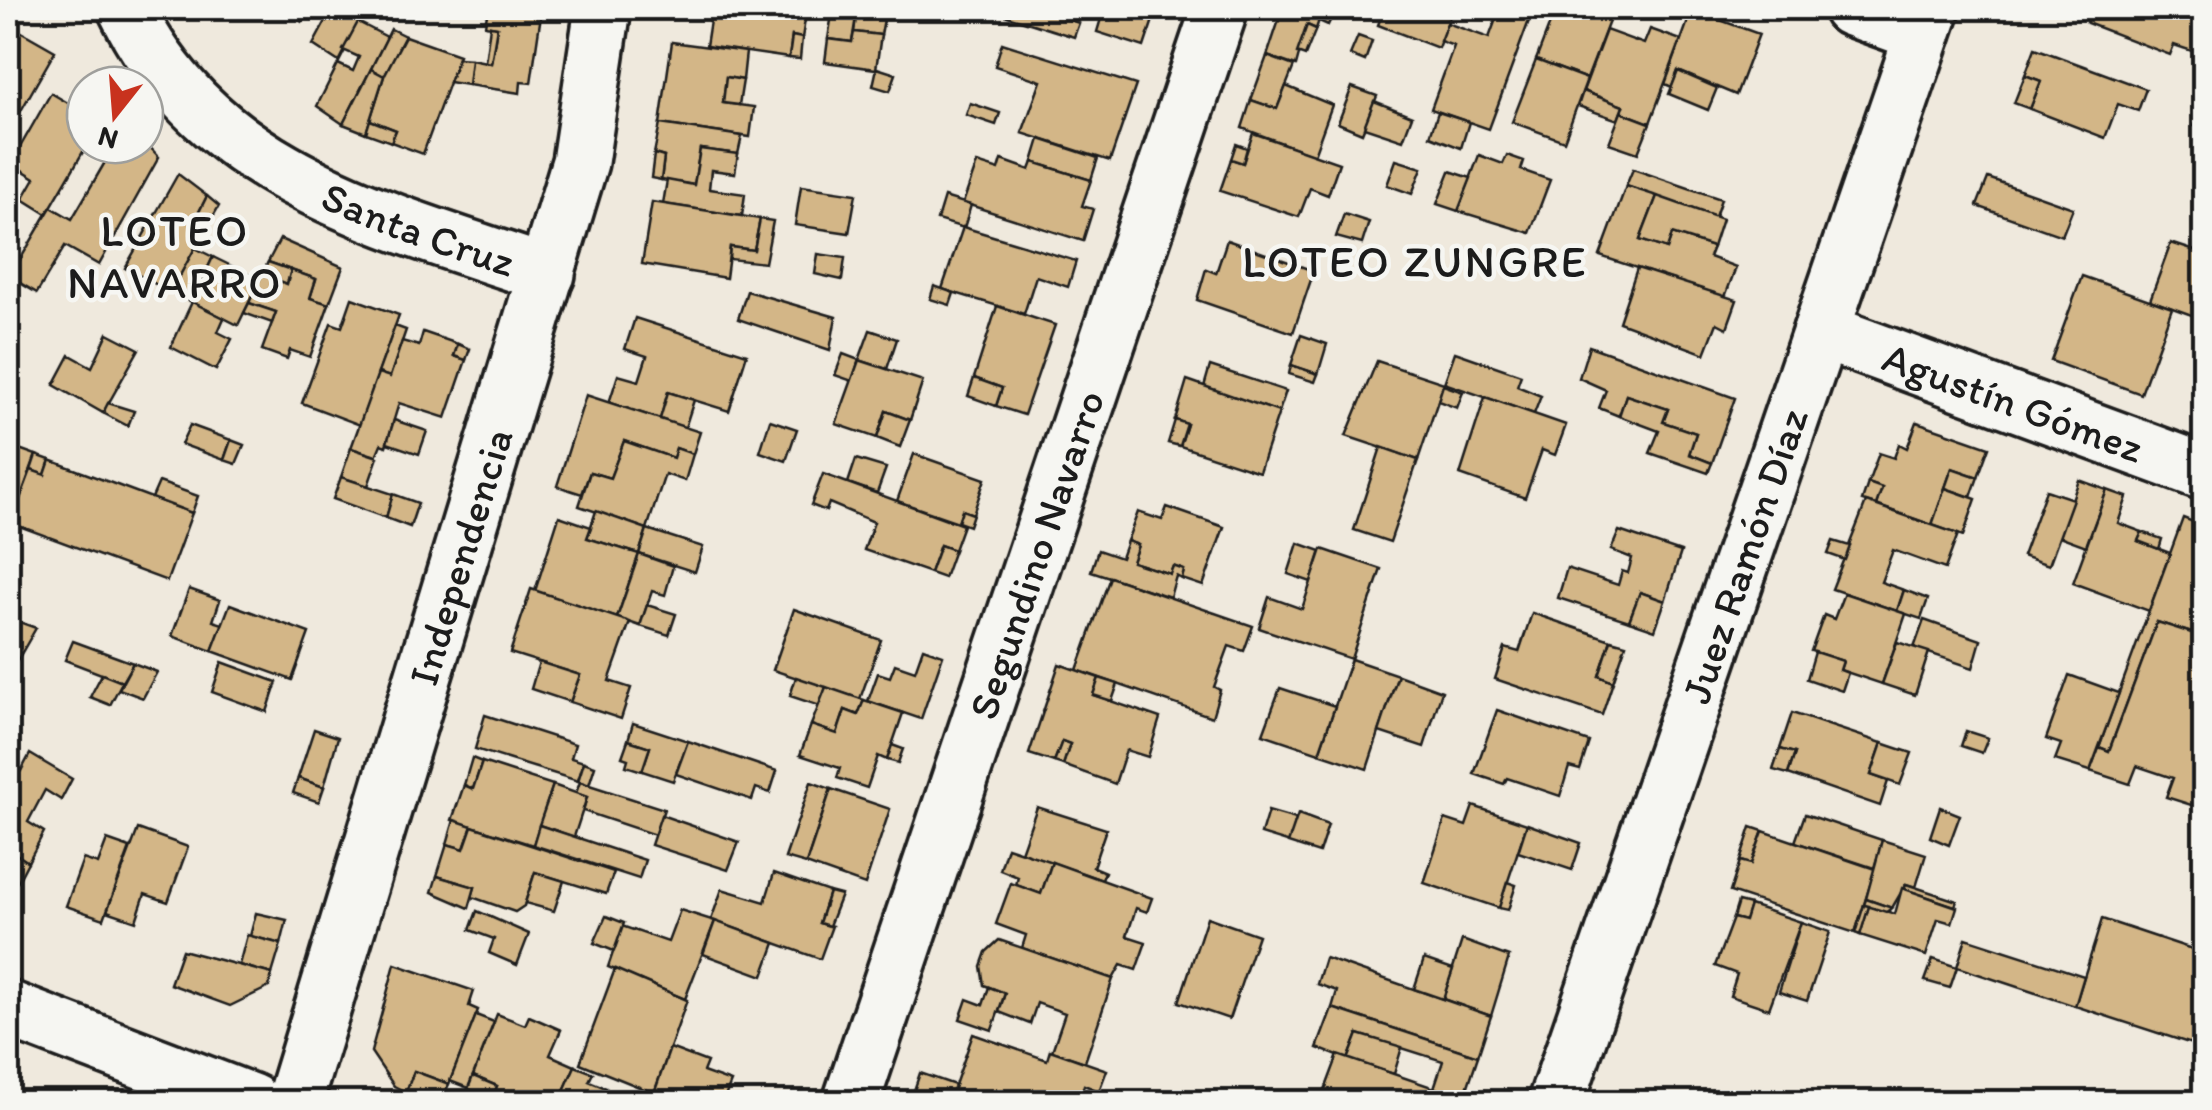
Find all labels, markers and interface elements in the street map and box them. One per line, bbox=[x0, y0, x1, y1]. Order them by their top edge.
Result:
north arrow bbox=[65, 65, 165, 165]
text: N bbox=[94, 120, 122, 158]
street label: Santa Cruz bbox=[314, 170, 522, 288]
district label: LOTEO NAVARRO bbox=[67, 203, 283, 309]
district label: LOTEO ZUNGRE bbox=[1242, 234, 1588, 288]
street label: Agustín Gómez bbox=[1876, 331, 2151, 474]
street label: Segundino Navarro bbox=[957, 383, 1115, 725]
street label: Juez Ramón Díaz bbox=[1670, 401, 1819, 710]
street label: Independencia bbox=[397, 422, 523, 691]

